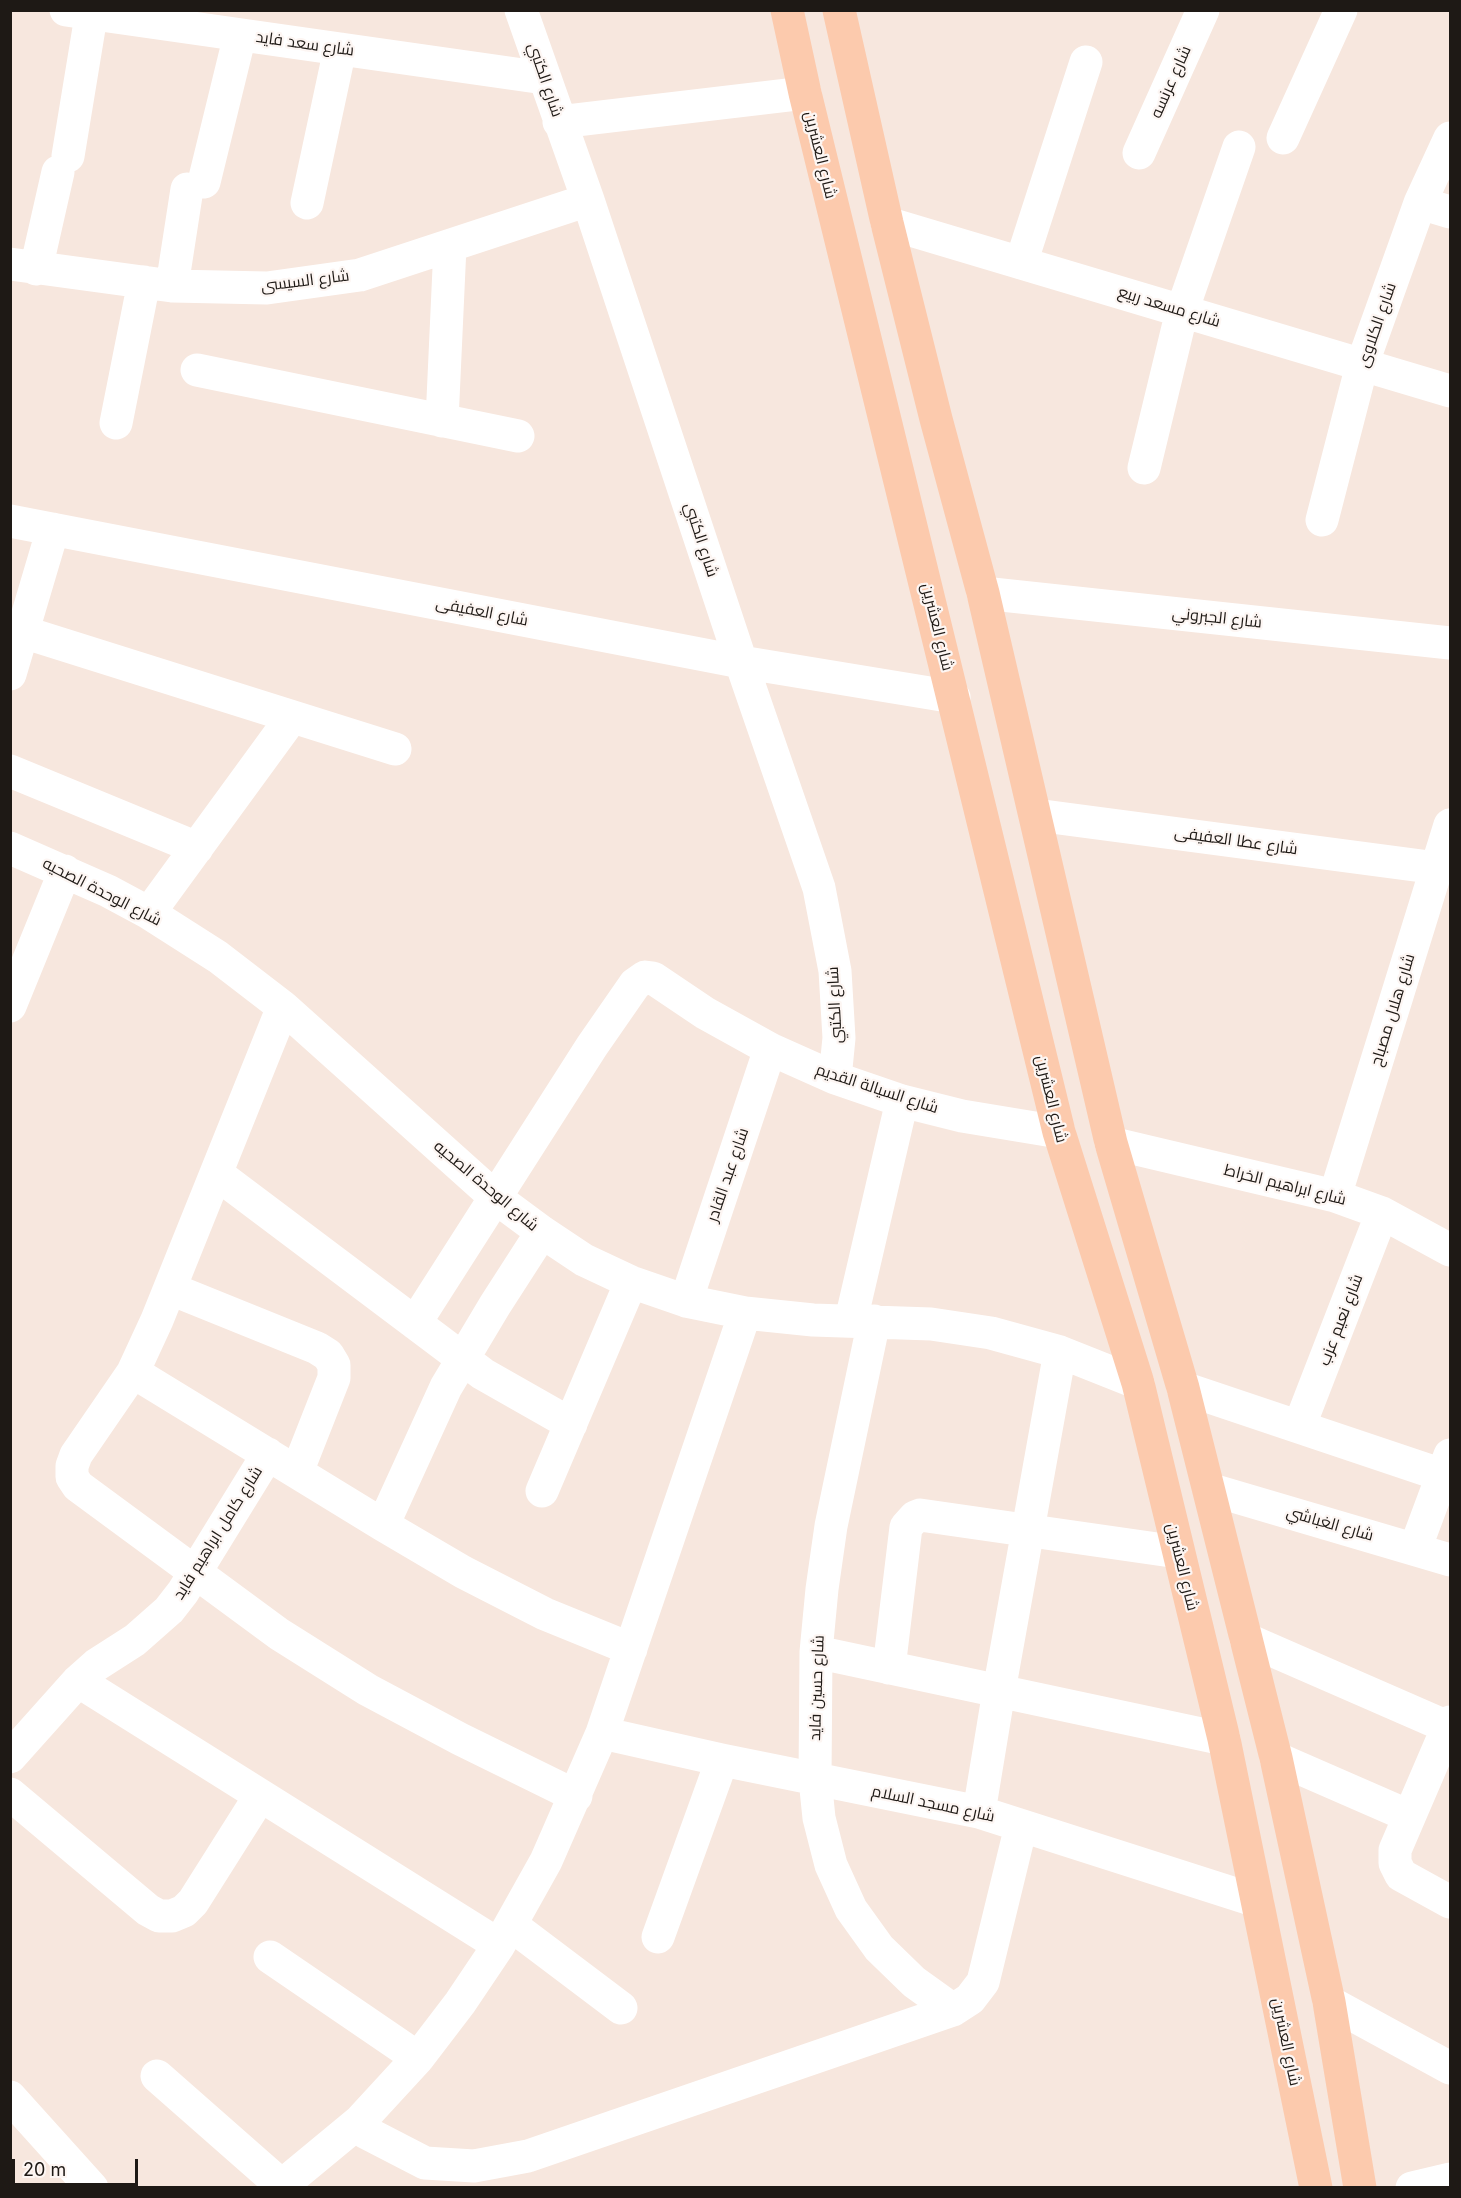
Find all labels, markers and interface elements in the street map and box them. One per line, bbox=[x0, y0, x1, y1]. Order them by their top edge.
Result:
street label: شارع سعد فايد bbox=[255, 28, 355, 60]
street label: شارع الكتبي bbox=[523, 40, 567, 120]
street label: شارع عرنسه bbox=[1147, 43, 1195, 121]
street label: شارع العشرين bbox=[800, 109, 840, 201]
street label: شارع السيسى bbox=[260, 266, 350, 296]
street label: شارع الكلاوى bbox=[1354, 280, 1400, 370]
street label: شارع مسعد ربيع bbox=[1115, 282, 1223, 332]
street label: شارع الكتبي bbox=[680, 500, 722, 580]
street label: شارع العشرين bbox=[917, 581, 957, 673]
street label: شارع العفيفى bbox=[434, 594, 530, 630]
street label: شارع الجبروني bbox=[1171, 604, 1263, 632]
street label: شارع عطا العفيفى bbox=[1173, 823, 1299, 859]
street label: شارع الوحدة الصحيه bbox=[39, 854, 165, 930]
street label: شارع هلال مصباح bbox=[1367, 951, 1419, 1069]
street label: شارع الكتبي bbox=[823, 966, 847, 1044]
street label: شارع العشرين bbox=[1031, 1053, 1071, 1145]
street label: شارع السيالة القديم bbox=[813, 1060, 941, 1118]
street label: شارع عبد القادر bbox=[703, 1125, 753, 1225]
street label: شارع الوحدة الصحيه bbox=[430, 1137, 542, 1235]
street label: شارع ابراهيم الخراط bbox=[1222, 1161, 1348, 1209]
street label: شارع نعيم عزب bbox=[1315, 1271, 1367, 1369]
street label: شارع كامل ابراهيم فايد bbox=[169, 1463, 267, 1603]
street label: شارع الغباشي bbox=[1284, 1502, 1376, 1546]
street label: شارع العشرين bbox=[1162, 1521, 1202, 1613]
street label: شارع حسين فايد bbox=[806, 1635, 828, 1741]
street label: شارع مسجد السلام bbox=[870, 1782, 996, 1826]
street label: شارع العشرين bbox=[1267, 1996, 1305, 2088]
scale bar bbox=[15, 2147, 141, 2185]
text: 20 m bbox=[23, 2159, 66, 2180]

